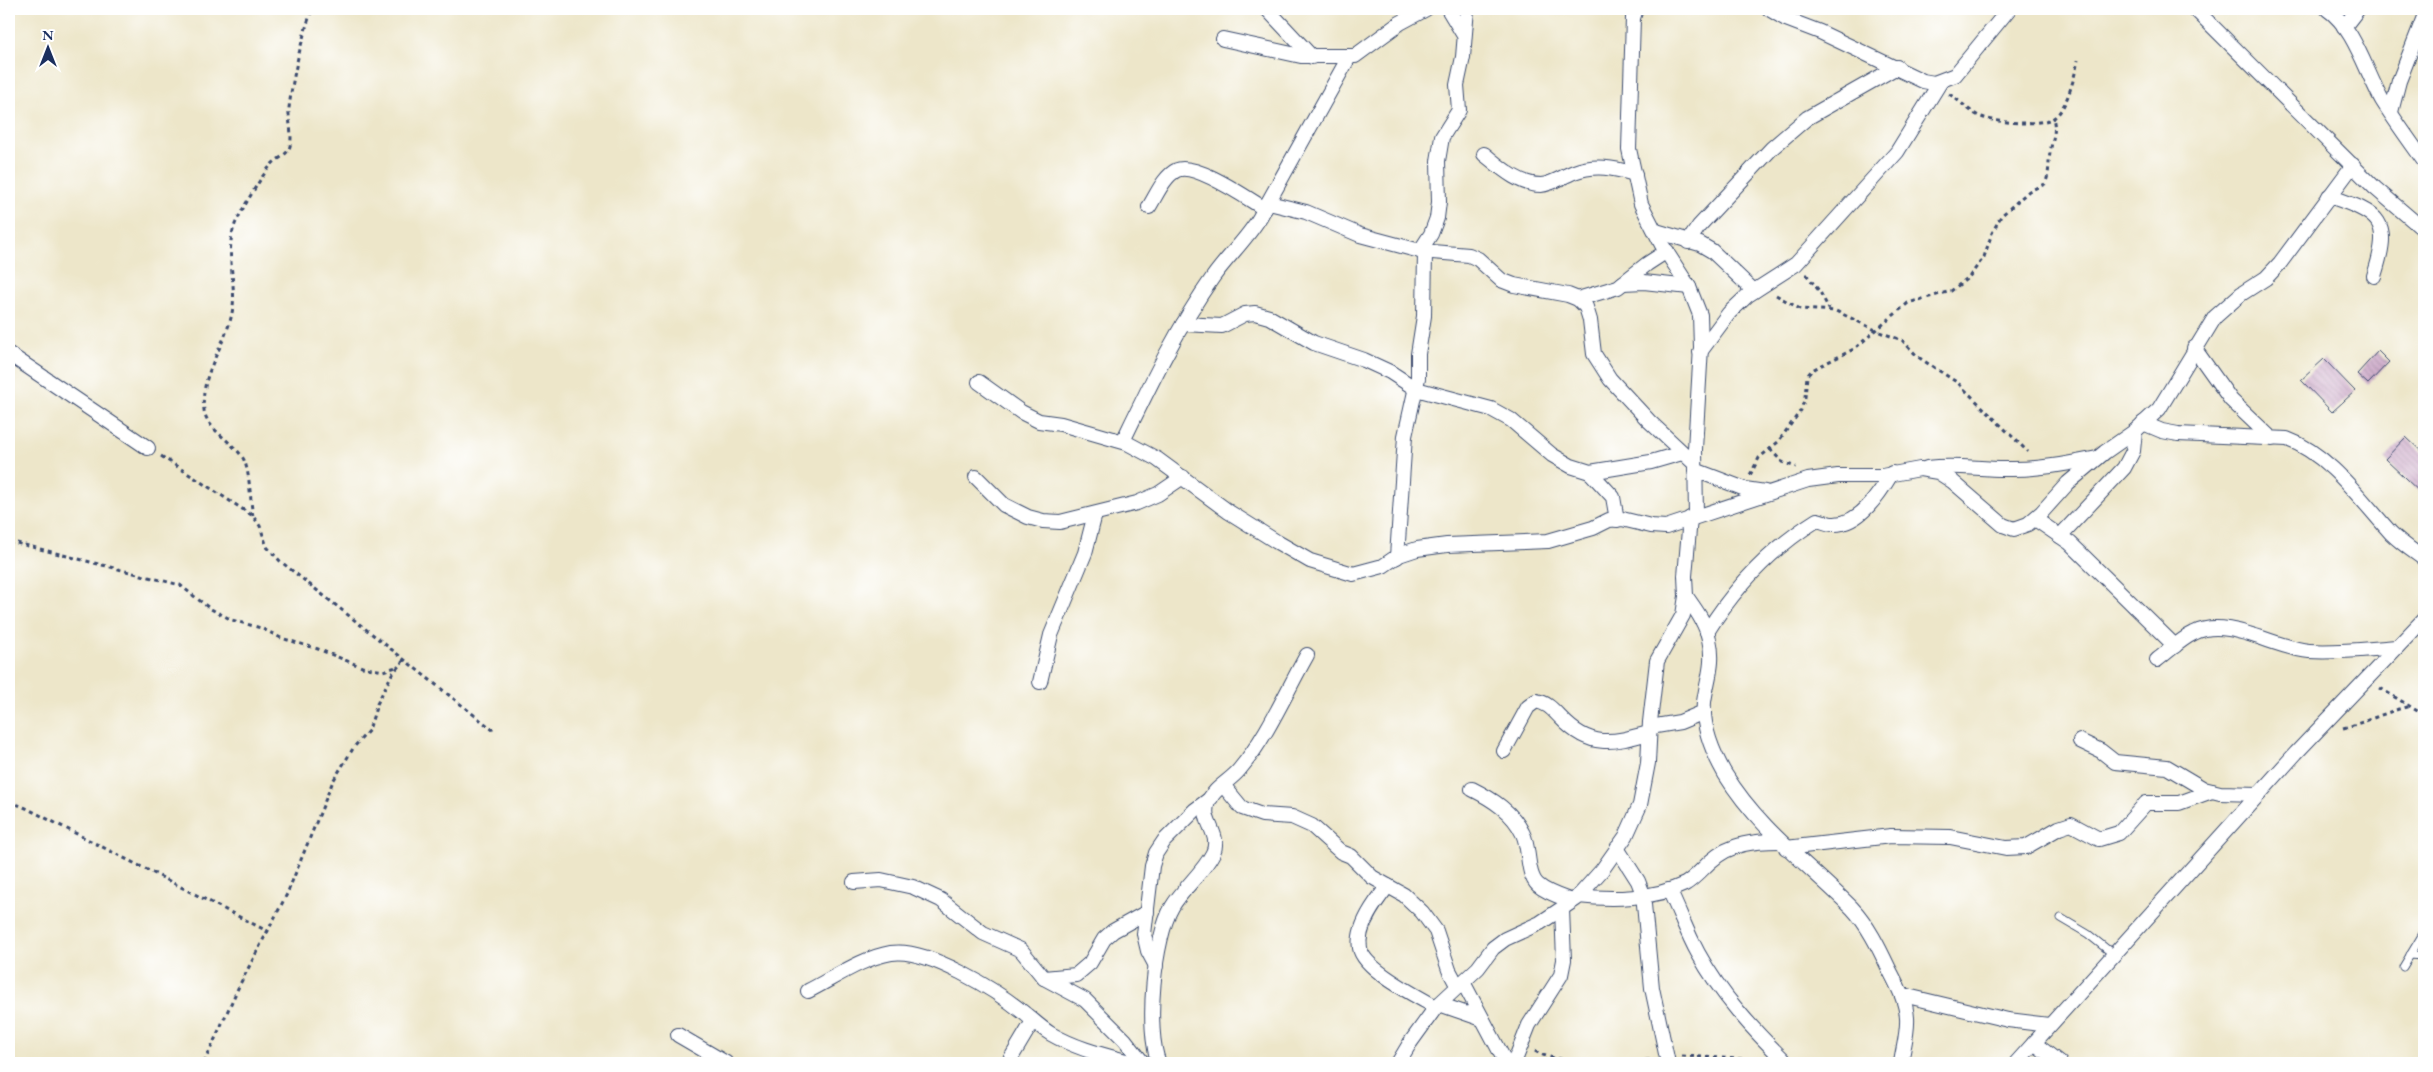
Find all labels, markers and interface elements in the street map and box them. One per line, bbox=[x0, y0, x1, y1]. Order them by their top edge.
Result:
north arrow bbox=[22, 22, 72, 72]
text: N bbox=[42, 26, 54, 44]

